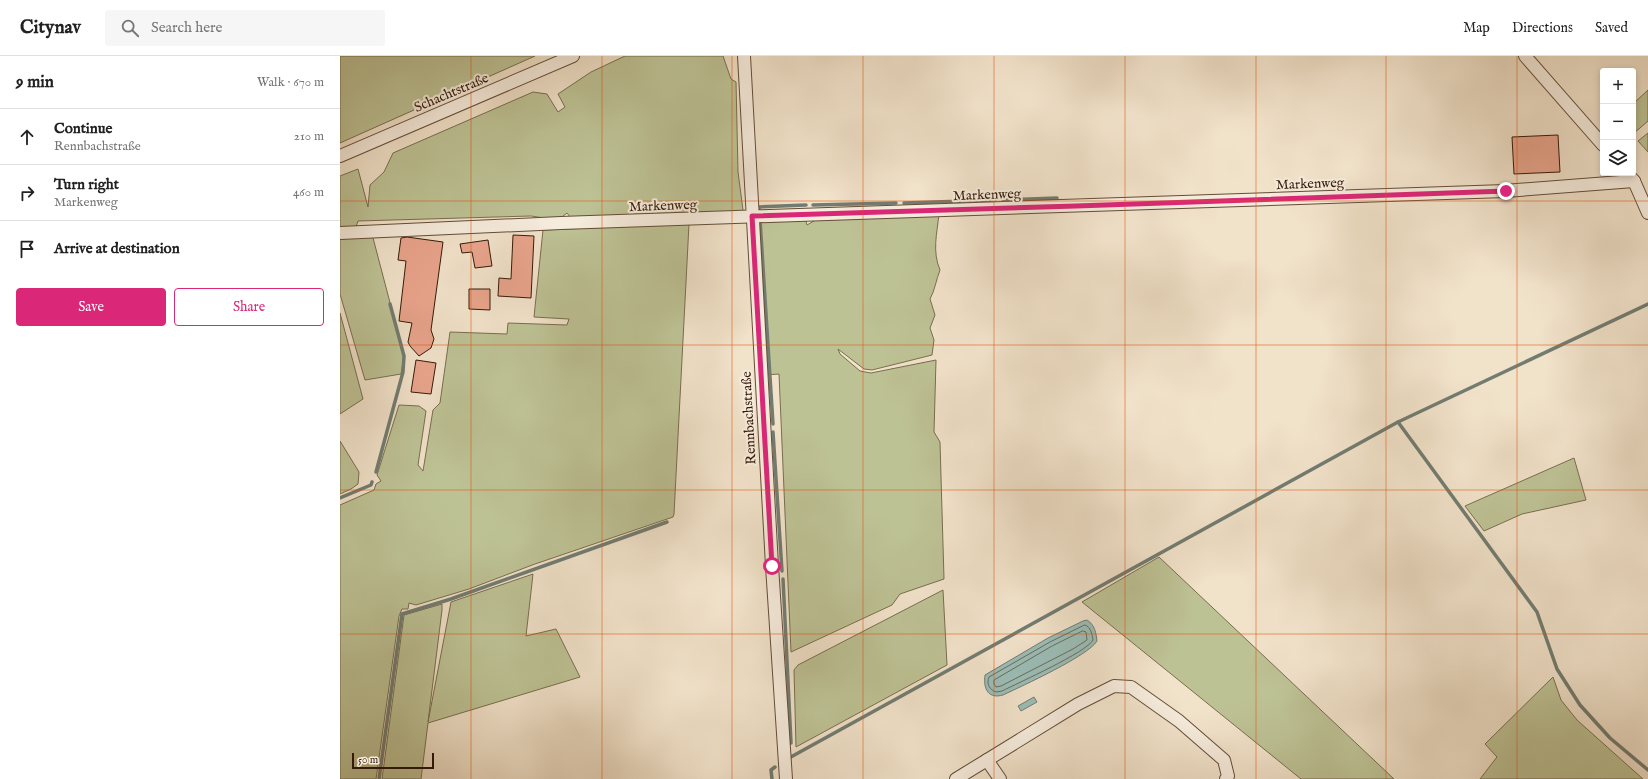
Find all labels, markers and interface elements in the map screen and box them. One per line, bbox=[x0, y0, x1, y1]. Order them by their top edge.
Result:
search box bbox=[105, 10, 385, 46]
text: Citynav bbox=[20, 16, 81, 40]
icon: search bbox=[119, 17, 141, 39]
text: Search here bbox=[151, 18, 222, 37]
text: Map bbox=[1463, 19, 1490, 37]
text: Directions bbox=[1512, 19, 1573, 37]
text: Saved bbox=[1595, 19, 1628, 37]
map controls bbox=[1600, 68, 1636, 176]
button: + bbox=[1600, 68, 1636, 104]
street label: Schachtstraße bbox=[411, 69, 492, 117]
text: 9 min bbox=[16, 72, 54, 93]
text: Walk · 670 m bbox=[257, 74, 324, 91]
button: − bbox=[1600, 104, 1636, 140]
text: Continue bbox=[54, 119, 112, 138]
icon: ahead bbox=[16, 126, 38, 148]
text: 210 m bbox=[294, 128, 324, 145]
text: Rennbachstraße bbox=[54, 138, 141, 155]
button: layers bbox=[1600, 140, 1636, 176]
street label: Markenweg bbox=[1275, 174, 1345, 194]
text: Turn right bbox=[54, 175, 119, 194]
icon: right bbox=[16, 182, 38, 204]
route end bbox=[1497, 182, 1515, 200]
text: 460 m bbox=[293, 184, 324, 201]
street label: Markenweg bbox=[952, 185, 1022, 205]
text: Markenweg bbox=[54, 194, 118, 211]
street label: Markenweg bbox=[628, 196, 698, 216]
icon: arrive bbox=[16, 238, 38, 260]
text: Arrive at destination bbox=[54, 239, 180, 258]
button: Save bbox=[16, 288, 166, 326]
button: Share bbox=[174, 288, 324, 326]
street label: Rennbachstraße bbox=[738, 370, 760, 465]
route start bbox=[763, 557, 781, 575]
scale bar bbox=[352, 751, 434, 770]
text: 50 m bbox=[358, 753, 378, 767]

